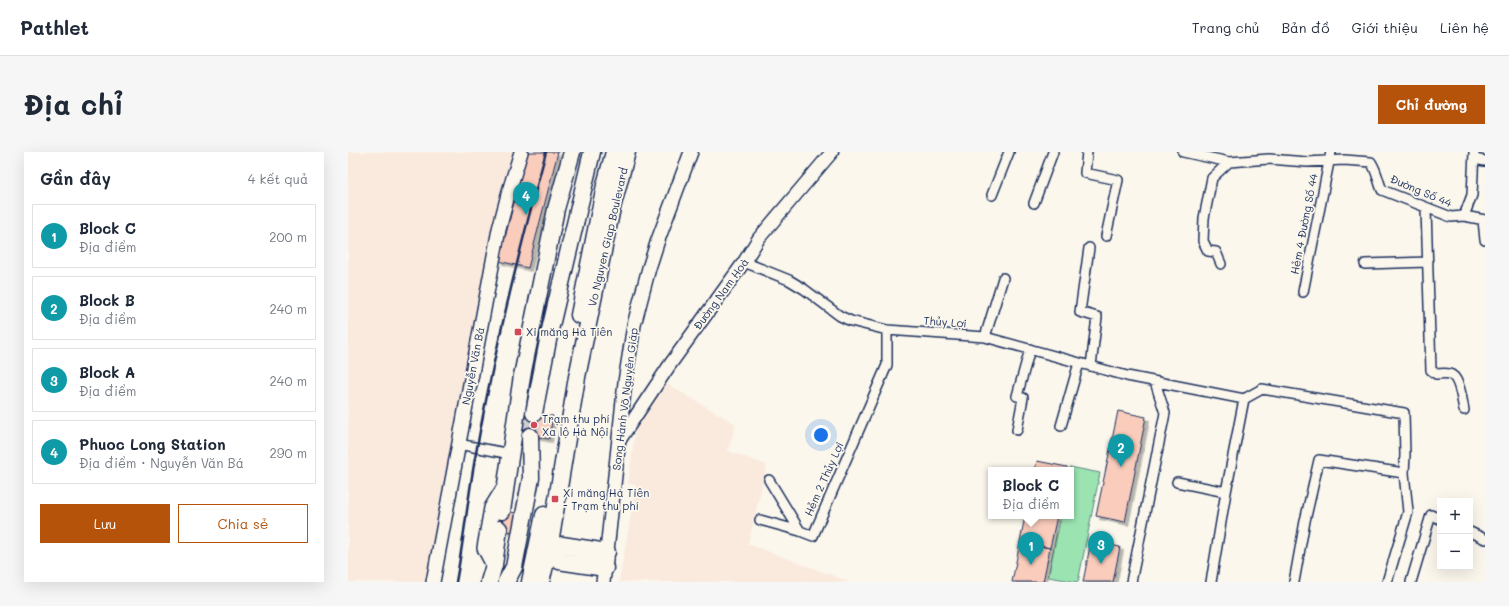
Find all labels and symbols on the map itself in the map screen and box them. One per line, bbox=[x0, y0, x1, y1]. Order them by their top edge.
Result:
street label: Vo Nguyen Giap Boulevard bbox=[584, 166, 631, 308]
street label: Đường Số 44 bbox=[1388, 171, 1455, 210]
street label: Hẻm 4 Đường Số 44 bbox=[1286, 172, 1321, 276]
pin: 4 bbox=[513, 182, 539, 215]
street label: Đường Nam Hoà bbox=[690, 255, 752, 332]
street label: Thủy Lợi bbox=[923, 313, 967, 330]
place label: Xi măng Hà Tiên bbox=[526, 324, 612, 339]
street label: Nguyễn Văn Bá bbox=[458, 326, 487, 406]
marker: Xi măng Hà Tiên bbox=[513, 327, 523, 337]
street label: Song Hành Võ Nguyên Giáp bbox=[608, 327, 641, 471]
place label: Trạm thu phí Xa lộ Hà Nội bbox=[542, 411, 610, 439]
marker: Trạm thu phí Xa lộ Hà Nội bbox=[529, 420, 539, 430]
your location bbox=[811, 425, 831, 445]
pin: 2 bbox=[1108, 434, 1134, 467]
street label: Hẻm 2 Thủy Lợi bbox=[800, 439, 847, 518]
place label: Xi măng Hà Tiên - Trạm thu phí bbox=[563, 485, 649, 513]
marker: Xi măng Hà Tiên - Trạm thu phí bbox=[550, 494, 560, 504]
pin: 3 bbox=[1088, 531, 1114, 564]
pin: 1 bbox=[1018, 532, 1044, 565]

